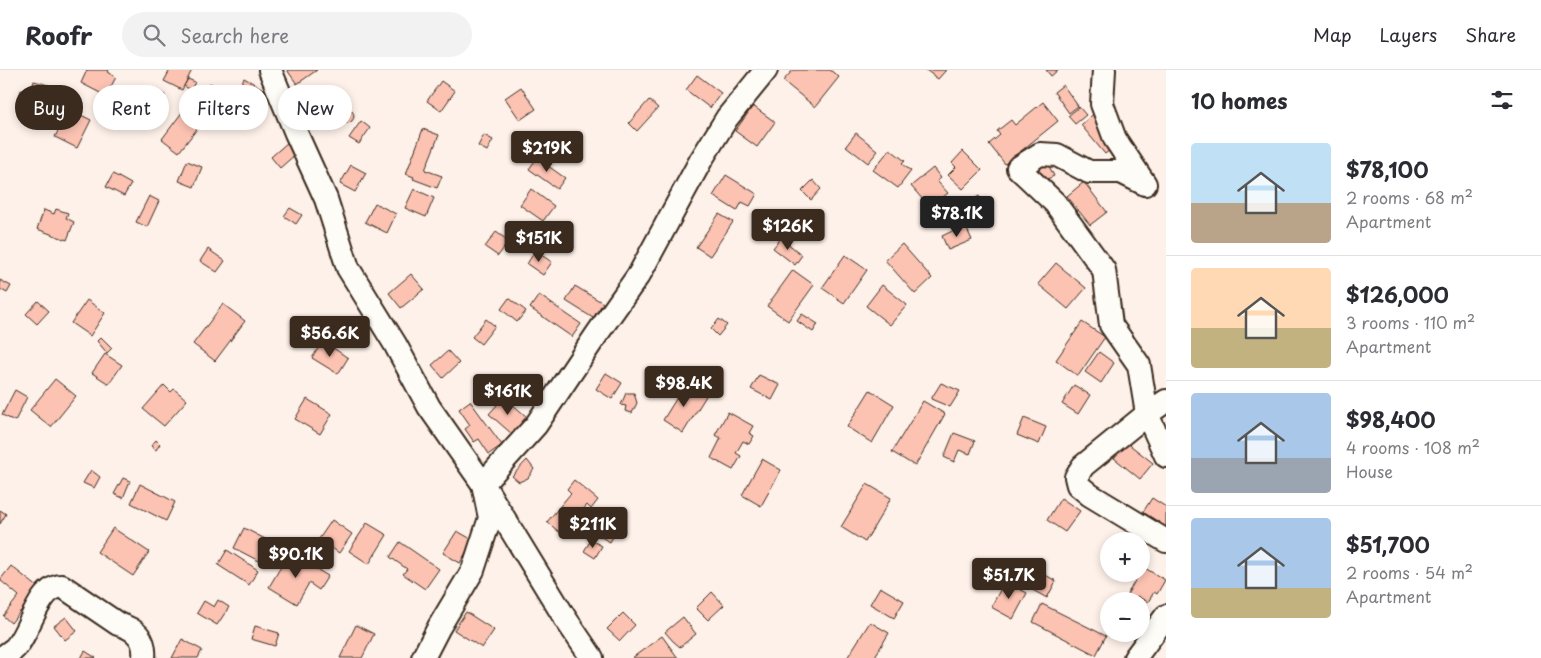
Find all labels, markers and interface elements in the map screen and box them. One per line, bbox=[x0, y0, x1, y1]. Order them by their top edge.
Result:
search box bbox=[122, 12, 472, 57]
text: Roofr bbox=[25, 17, 92, 53]
icon: search bbox=[140, 21, 168, 49]
text: Search here bbox=[180, 21, 289, 49]
text: Map bbox=[1313, 21, 1352, 48]
text: Layers bbox=[1380, 21, 1437, 48]
text: Share bbox=[1465, 21, 1516, 48]
text: 10 homes bbox=[1191, 84, 1288, 116]
chip: Buy bbox=[15, 85, 83, 130]
chip: Rent bbox=[93, 85, 169, 130]
chip: Filters bbox=[179, 85, 268, 130]
chip: New bbox=[278, 85, 352, 130]
icon: filters bbox=[1488, 86, 1516, 114]
pin: $219K bbox=[512, 131, 582, 173]
text: $219K bbox=[522, 135, 572, 159]
text: $78,100 bbox=[1346, 153, 1429, 185]
icon: home bbox=[1231, 163, 1291, 223]
text: 2 rooms · 68 m² bbox=[1346, 185, 1473, 209]
pin: $78.1K bbox=[916, 196, 998, 238]
text: $78.1K bbox=[931, 200, 983, 224]
pin: $126K bbox=[753, 208, 823, 251]
text: Apartment bbox=[1346, 209, 1431, 233]
text: $126K bbox=[763, 213, 813, 237]
pin: $151K bbox=[504, 220, 574, 263]
text: $151K bbox=[516, 225, 562, 249]
text: $126,000 bbox=[1346, 278, 1449, 310]
icon: home bbox=[1231, 288, 1291, 348]
text: 3 rooms · 110 m² bbox=[1346, 310, 1475, 334]
pin: $56.6K bbox=[289, 316, 371, 358]
text: $56.6K bbox=[301, 320, 359, 344]
text: Apartment bbox=[1346, 334, 1431, 358]
pin: $98.4K bbox=[643, 366, 725, 408]
text: $98.4K bbox=[656, 370, 712, 394]
pin: $161K bbox=[473, 374, 543, 416]
text: $161K bbox=[484, 378, 532, 402]
text: $98,400 bbox=[1346, 403, 1436, 435]
icon: home bbox=[1231, 413, 1291, 473]
text: 4 rooms · 108 m² bbox=[1346, 435, 1480, 459]
text: House bbox=[1346, 459, 1393, 483]
pin: $211K bbox=[558, 506, 628, 549]
text: $211K bbox=[569, 511, 617, 535]
text: $51,700 bbox=[1346, 528, 1430, 560]
map controls bbox=[1100, 532, 1150, 642]
button: + bbox=[1100, 532, 1150, 582]
pin: $90.1K bbox=[255, 536, 337, 579]
icon: home bbox=[1231, 538, 1291, 598]
text: $90.1K bbox=[269, 541, 323, 565]
pin: $51.7K bbox=[968, 558, 1050, 600]
text: 2 rooms · 54 m² bbox=[1346, 560, 1473, 584]
text: $51.7K bbox=[983, 562, 1035, 586]
text: Apartment bbox=[1346, 584, 1431, 608]
button: − bbox=[1100, 592, 1150, 642]

